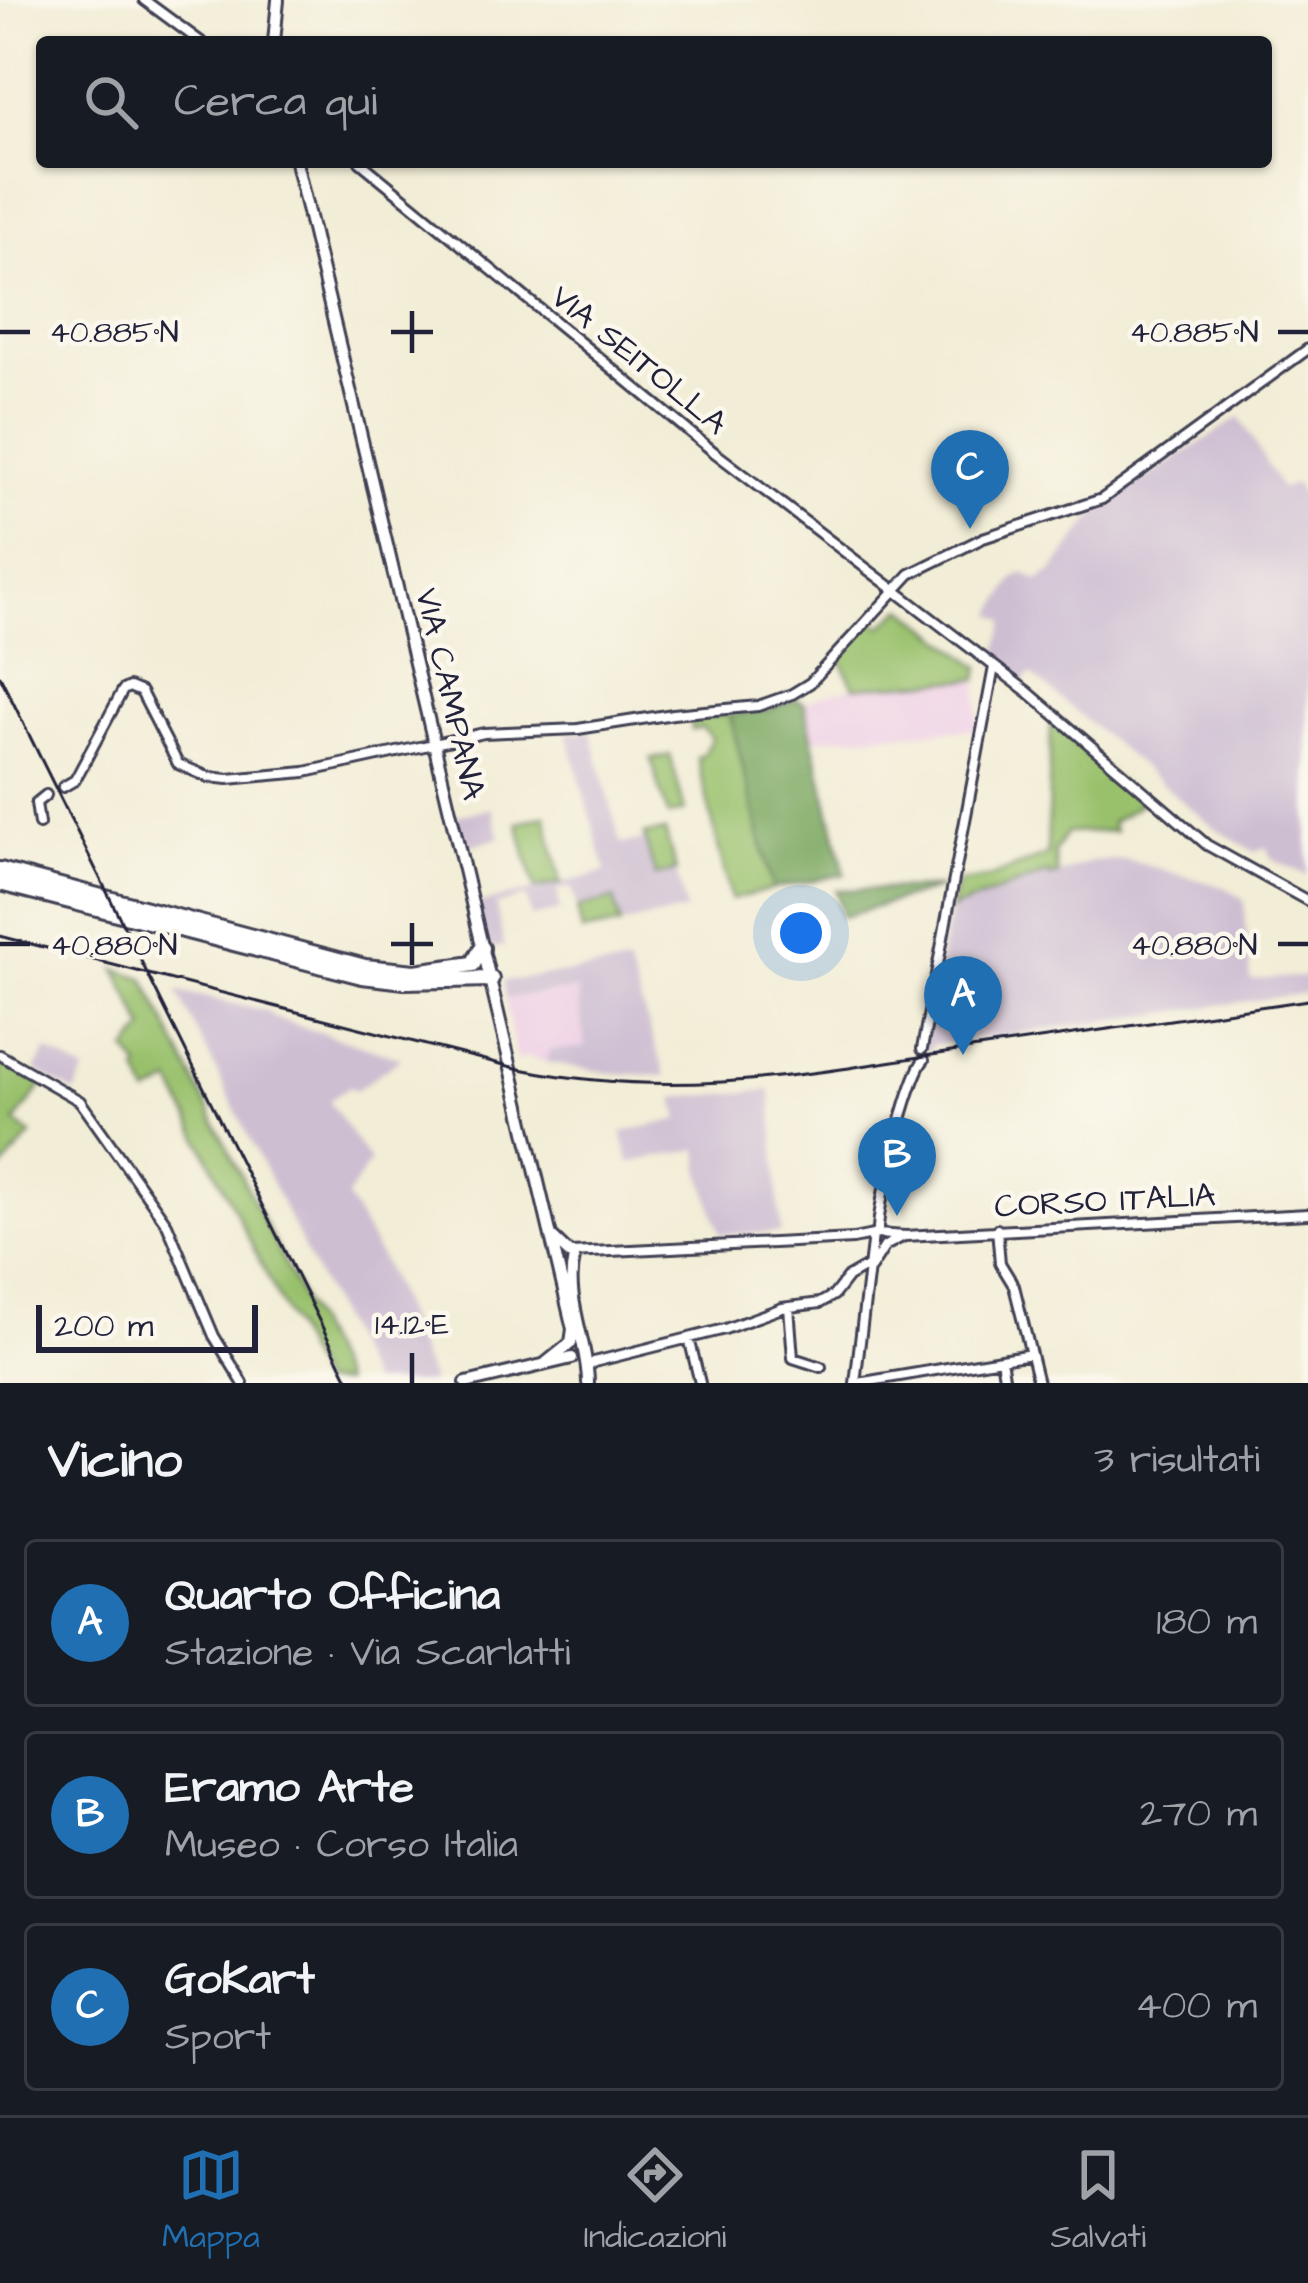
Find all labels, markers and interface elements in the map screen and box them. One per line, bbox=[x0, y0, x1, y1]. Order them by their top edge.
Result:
search box bbox=[36, 36, 1272, 168]
icon: search bbox=[78, 69, 144, 135]
text: Cerca qui bbox=[174, 71, 377, 133]
street label: VIA SEITOLLA bbox=[541, 274, 737, 446]
text: 40.885°N bbox=[49, 312, 179, 354]
text: 40.885°N bbox=[1129, 312, 1259, 354]
pin: C bbox=[931, 430, 1009, 529]
street label: VIA CAMPANA bbox=[403, 584, 497, 804]
your location bbox=[771, 903, 831, 963]
text: 40.880°N bbox=[51, 925, 177, 967]
text: 40.880°N bbox=[1131, 925, 1257, 967]
pin: A bbox=[924, 956, 1002, 1055]
pin: B bbox=[858, 1117, 936, 1216]
street label: CORSO ITALIA bbox=[993, 1172, 1217, 1230]
scale bar bbox=[36, 1299, 258, 1352]
text: 200 m bbox=[54, 1303, 153, 1349]
text: 14.12°E bbox=[375, 1304, 449, 1346]
text: Vicino bbox=[48, 1426, 182, 1497]
text: 3 risultati bbox=[1094, 1434, 1260, 1488]
text: Quarto Officina bbox=[165, 1565, 500, 1627]
text: A bbox=[78, 1596, 102, 1650]
text: 180 m bbox=[1156, 1596, 1257, 1650]
text: Stazione · Via Scarlatti bbox=[165, 1627, 570, 1681]
text: Eramo Arte bbox=[165, 1757, 414, 1819]
text: B bbox=[76, 1788, 104, 1842]
text: 270 m bbox=[1140, 1788, 1257, 1842]
text: Museo · Corso Italia bbox=[165, 1819, 518, 1873]
text: GoKart bbox=[165, 1949, 315, 2011]
text: C bbox=[76, 1980, 104, 2034]
text: 400 m bbox=[1135, 1980, 1257, 2034]
text: Sport bbox=[165, 2011, 271, 2065]
tab: Mappa bbox=[162, 2142, 260, 2260]
tab: Indicazioni bbox=[584, 2142, 726, 2260]
tab: Salvati bbox=[1050, 2142, 1146, 2260]

